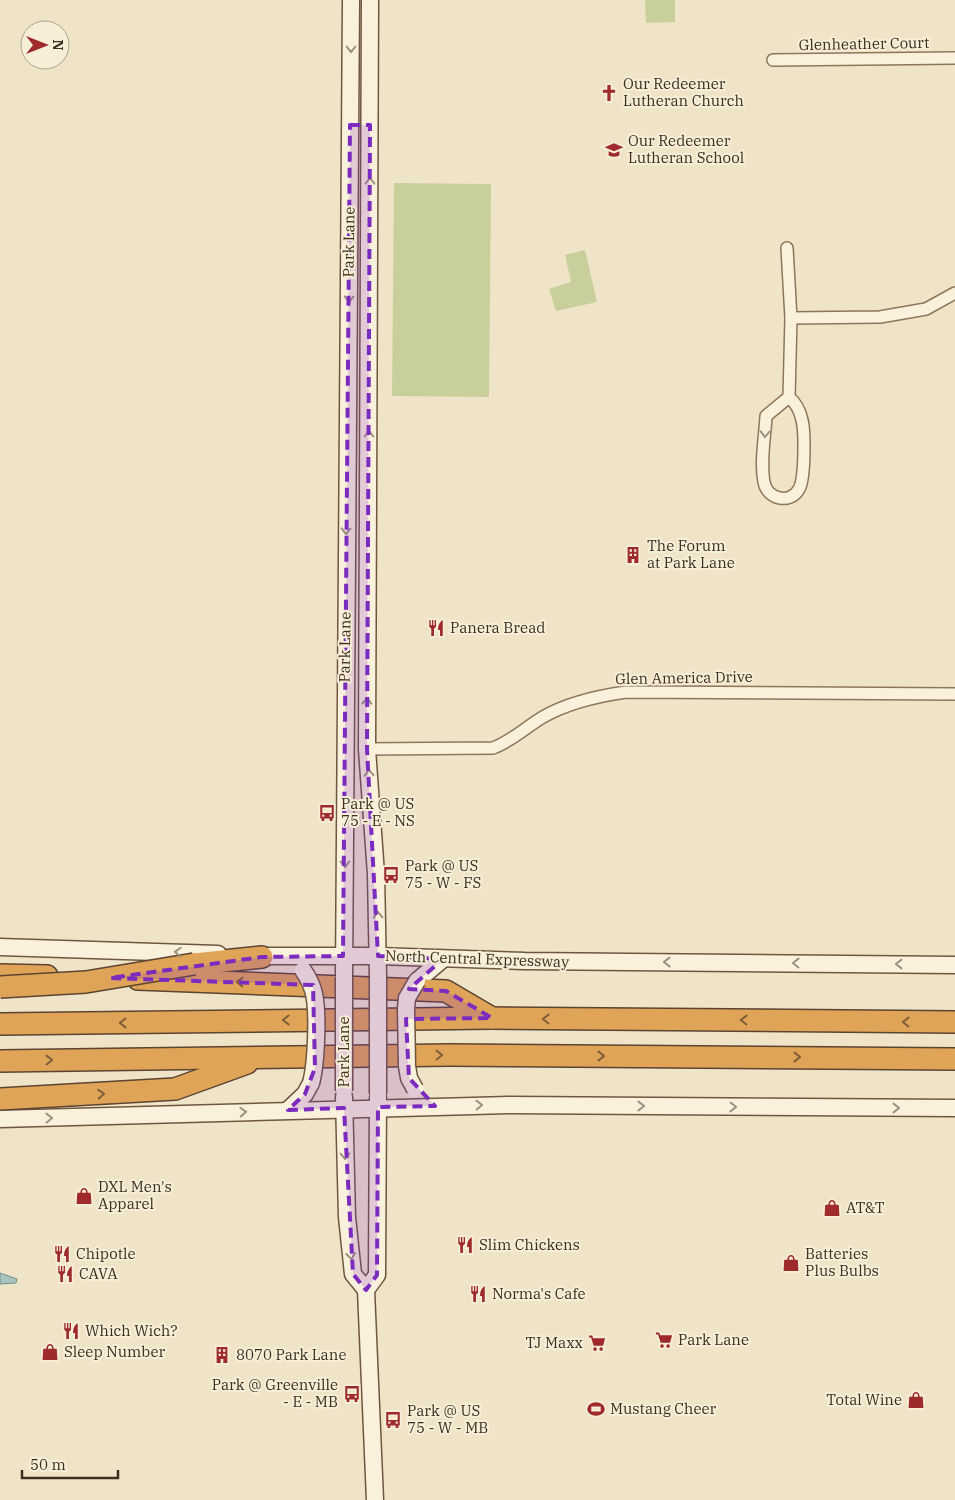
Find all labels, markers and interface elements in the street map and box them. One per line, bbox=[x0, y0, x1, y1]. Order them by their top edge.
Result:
north arrow bbox=[20, 20, 70, 70]
street label: Glenheather Court bbox=[798, 33, 930, 54]
text: N bbox=[49, 39, 67, 51]
one-way arrow bbox=[346, 45, 356, 53]
place label: Our Redeemer Lutheran Church bbox=[623, 74, 744, 110]
church icon: Our Redeemer Lutheran Church bbox=[599, 83, 619, 103]
place label: Our Redeemer Lutheran School bbox=[628, 131, 744, 167]
school or university icon: Our Redeemer Lutheran School bbox=[604, 140, 624, 160]
one-way arrow bbox=[365, 177, 375, 185]
street label: Park Lane bbox=[338, 206, 359, 278]
one-way arrow bbox=[343, 295, 354, 303]
one-way arrow bbox=[364, 429, 374, 437]
one-way arrow bbox=[760, 431, 770, 439]
one-way arrow bbox=[341, 528, 351, 536]
place label: The Forum at Park Lane bbox=[647, 536, 735, 572]
building icon: The Forum at Park Lane bbox=[623, 545, 643, 565]
street label: Park Lane bbox=[334, 611, 355, 683]
restaurant icon: Panera Bread bbox=[426, 618, 446, 638]
place label: Panera Bread bbox=[450, 618, 545, 637]
street label: Glen America Drive bbox=[615, 667, 753, 688]
one-way arrow bbox=[362, 696, 373, 704]
one-way arrow bbox=[363, 768, 374, 776]
place label: Park @ US 75 - E - NS bbox=[341, 794, 415, 830]
bus stop icon: Park @ US 75 - E - NS bbox=[317, 803, 337, 823]
place label: Park @ US 75 - W - FS bbox=[405, 856, 481, 892]
one-way arrow bbox=[340, 860, 350, 868]
bus stop icon: Park @ US 75 - W - FS bbox=[381, 865, 401, 885]
one-way arrow bbox=[372, 910, 383, 918]
street label: North Central Expressway bbox=[385, 946, 569, 971]
one-way arrow bbox=[174, 947, 182, 958]
one-way arrow bbox=[663, 957, 670, 967]
one-way arrow bbox=[791, 958, 799, 969]
one-way arrow bbox=[895, 959, 902, 969]
one-way arrow bbox=[236, 976, 244, 987]
one-way arrow bbox=[542, 1014, 550, 1024]
one-way arrow bbox=[282, 1015, 290, 1026]
one-way arrow bbox=[740, 1015, 748, 1026]
street label: Park Lane bbox=[334, 1017, 353, 1087]
one-way arrow bbox=[902, 1017, 910, 1027]
one-way arrow bbox=[119, 1018, 127, 1028]
one-way arrow bbox=[435, 1050, 443, 1061]
one-way arrow bbox=[598, 1051, 605, 1061]
one-way arrow bbox=[794, 1052, 801, 1062]
one-way arrow bbox=[45, 1055, 53, 1065]
one-way arrow bbox=[97, 1089, 105, 1100]
one-way arrow bbox=[476, 1100, 483, 1110]
one-way arrow bbox=[638, 1101, 646, 1111]
one-way arrow bbox=[730, 1101, 738, 1112]
one-way arrow bbox=[892, 1103, 900, 1113]
one-way arrow bbox=[239, 1107, 247, 1118]
one-way arrow bbox=[45, 1113, 53, 1123]
one-way arrow bbox=[340, 1153, 350, 1161]
place label: DXL Men's Apparel bbox=[98, 1177, 172, 1213]
shop icon: DXL Men's Apparel bbox=[74, 1186, 94, 1206]
shop icon: AT&T bbox=[822, 1198, 842, 1218]
place label: AT&T bbox=[846, 1198, 885, 1217]
restaurant icon: Slim Chickens bbox=[455, 1235, 475, 1255]
place label: Slim Chickens bbox=[479, 1235, 580, 1254]
restaurant icon: Chipotle bbox=[52, 1244, 72, 1264]
place label: Chipotle bbox=[76, 1244, 135, 1263]
place label: Batteries Plus Bulbs bbox=[805, 1244, 879, 1280]
one-way arrow bbox=[345, 1252, 356, 1260]
shop icon: Batteries Plus Bulbs bbox=[781, 1253, 801, 1273]
restaurant icon: CAVA bbox=[55, 1264, 75, 1284]
place label: CAVA bbox=[79, 1264, 118, 1283]
restaurant icon: Norma's Cafe bbox=[468, 1284, 488, 1304]
place label: Norma's Cafe bbox=[492, 1284, 586, 1303]
restaurant icon: Which Wich? bbox=[61, 1321, 81, 1341]
place label: Which Wich? bbox=[85, 1321, 178, 1340]
supermarket icon: Park Lane bbox=[654, 1330, 674, 1350]
place label: Park Lane bbox=[678, 1330, 749, 1349]
place label: TJ Maxx bbox=[525, 1333, 583, 1352]
supermarket icon: TJ Maxx bbox=[587, 1333, 607, 1353]
shop icon: Sleep Number bbox=[40, 1342, 60, 1362]
place label: Sleep Number bbox=[64, 1342, 165, 1361]
building icon: 8070 Park Lane bbox=[212, 1345, 232, 1365]
place label: 8070 Park Lane bbox=[236, 1345, 346, 1364]
place label: Park @ Greenville - E - MB bbox=[212, 1375, 338, 1411]
bus stop icon: Park @ Greenville - E - MB bbox=[342, 1384, 362, 1404]
place label: Total Wine bbox=[826, 1390, 902, 1409]
shop icon: Total Wine bbox=[906, 1390, 926, 1410]
sports icon: Mustang Cheer bbox=[586, 1399, 606, 1419]
place label: Mustang Cheer bbox=[610, 1399, 716, 1418]
place label: Park @ US 75 - W - MB bbox=[407, 1401, 488, 1437]
bus stop icon: Park @ US 75 - W - MB bbox=[383, 1410, 403, 1430]
scale bar bbox=[22, 1448, 119, 1480]
text: 50 m bbox=[30, 1455, 66, 1474]

